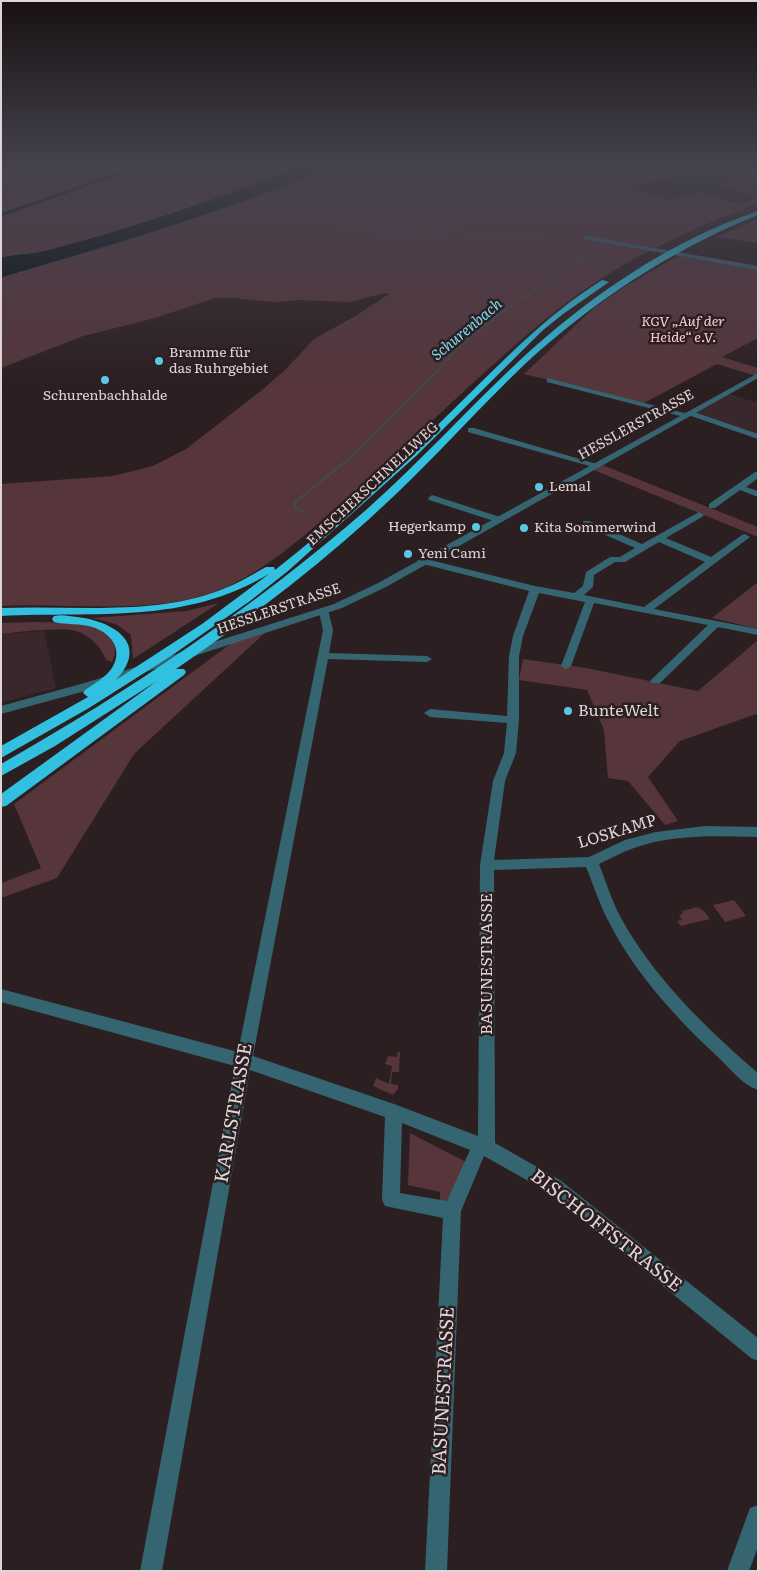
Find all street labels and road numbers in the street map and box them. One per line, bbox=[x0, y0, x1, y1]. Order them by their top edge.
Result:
street label: HESSLERSTRASSE bbox=[575, 386, 697, 464]
street label: EMSCHERSCHNELLWEG bbox=[304, 419, 442, 549]
street label: HESSLERSTRASSE bbox=[215, 580, 343, 638]
street label: LOSKAMP bbox=[575, 811, 659, 853]
street label: BASUNESTRASSE bbox=[477, 893, 497, 1035]
street label: KARLSTRASSE bbox=[210, 1041, 258, 1185]
street label: BISCHOFFSTRASSE bbox=[526, 1165, 686, 1297]
street label: BASUNESTRASSE bbox=[428, 1306, 460, 1476]

